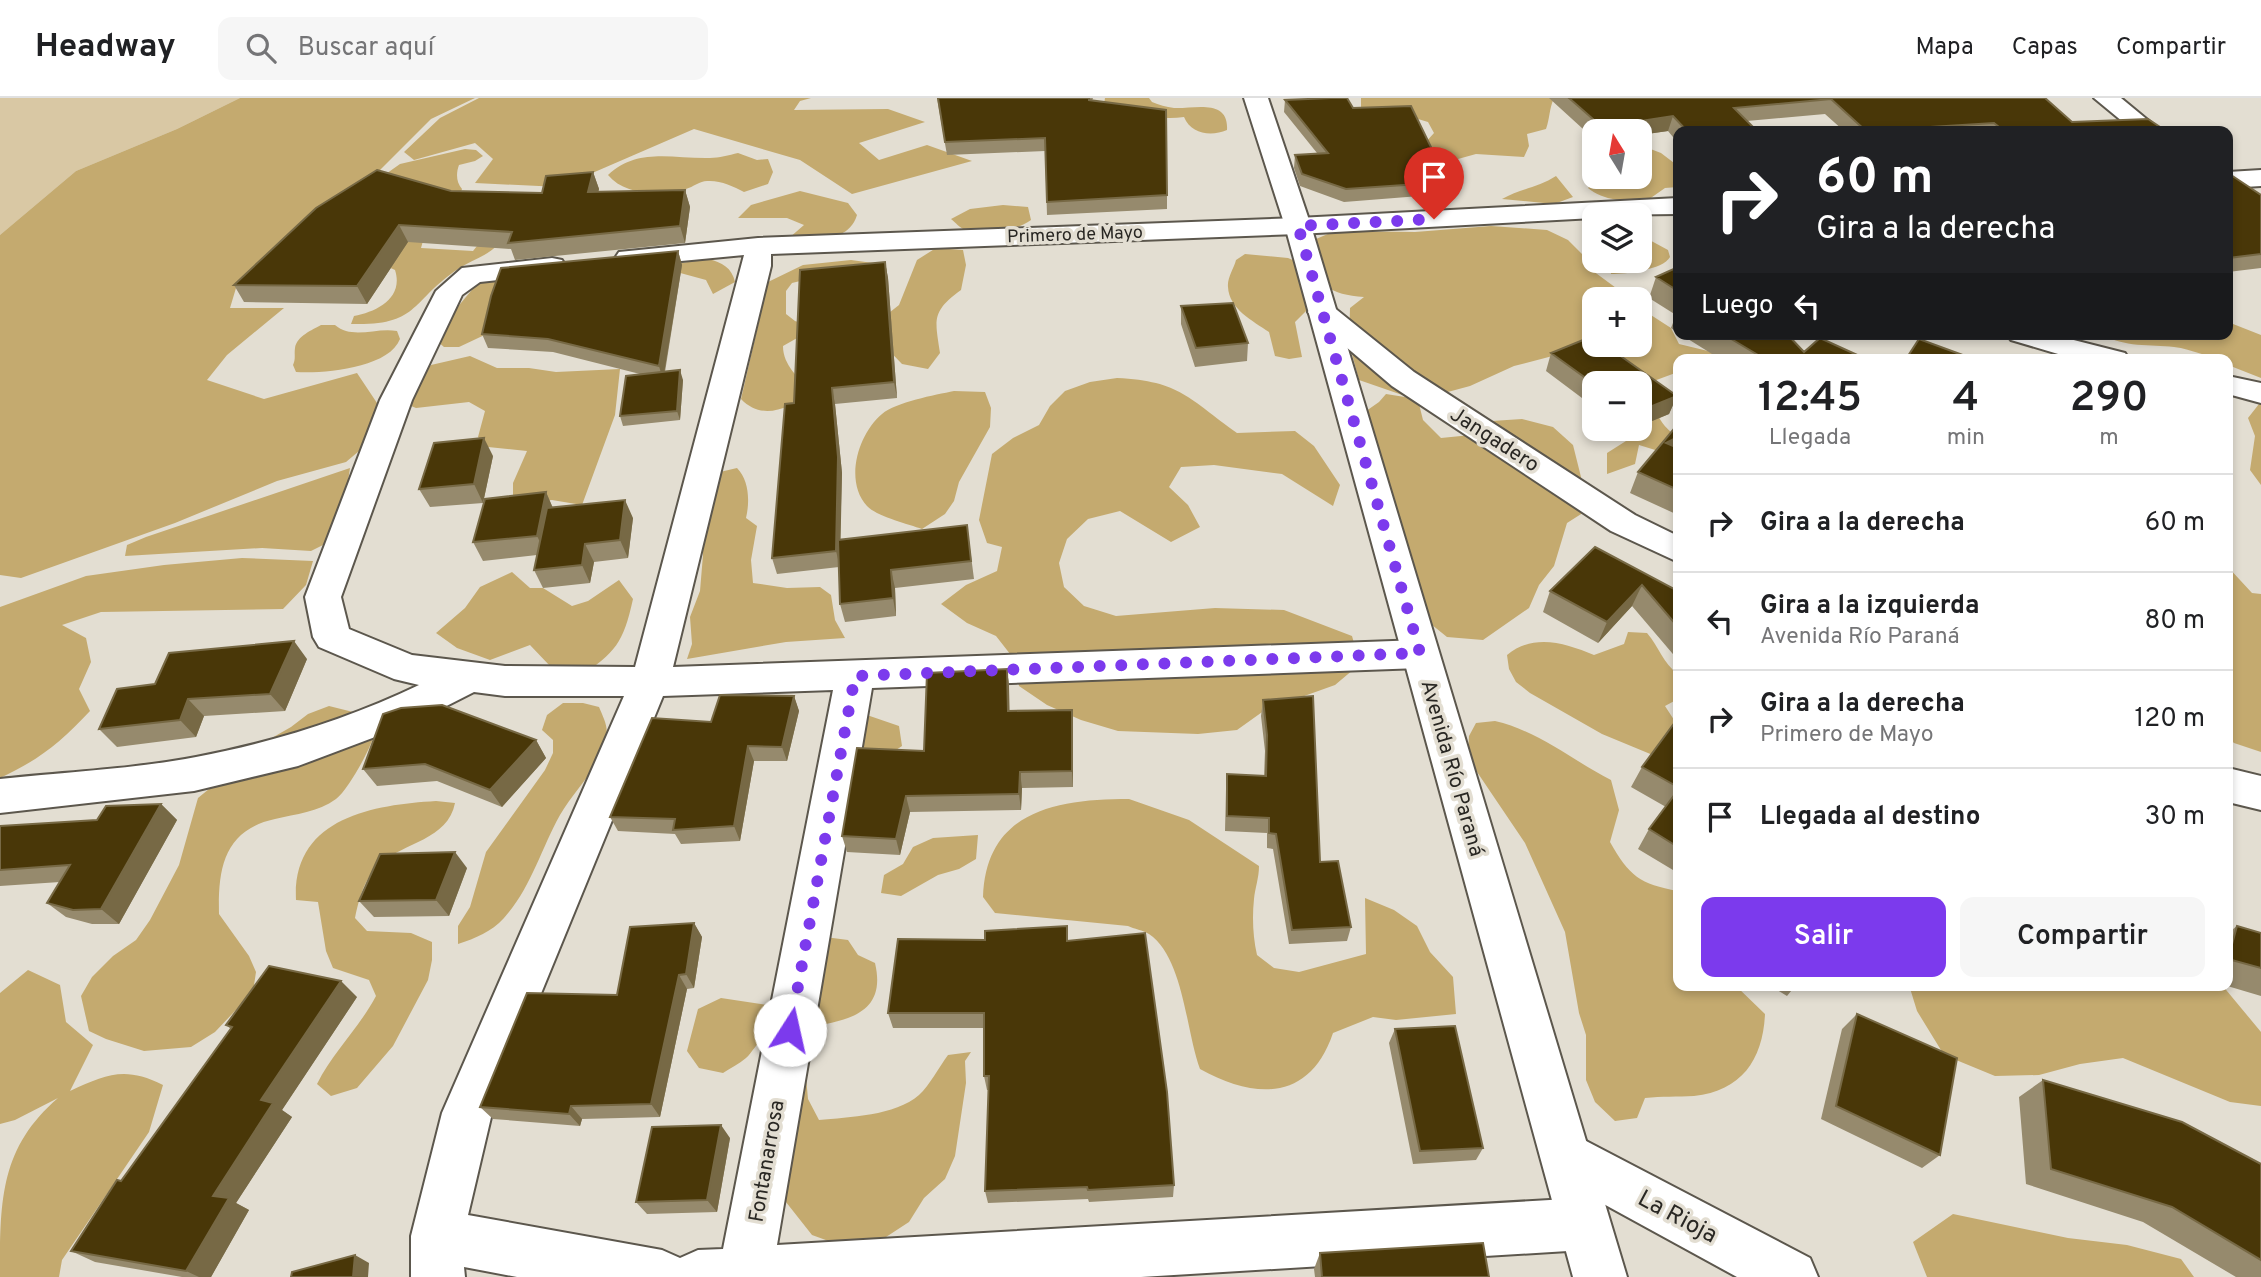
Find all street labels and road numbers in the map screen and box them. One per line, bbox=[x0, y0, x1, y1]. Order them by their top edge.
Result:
street label: Primero de Mayo bbox=[1007, 222, 1143, 249]
street label: Jangadero bbox=[1445, 401, 1544, 479]
street label: Avenida Río Paraná bbox=[1413, 677, 1490, 860]
street label: Fontanarrosa bbox=[743, 1098, 791, 1224]
street label: La Rioja bbox=[1632, 1184, 1722, 1251]

